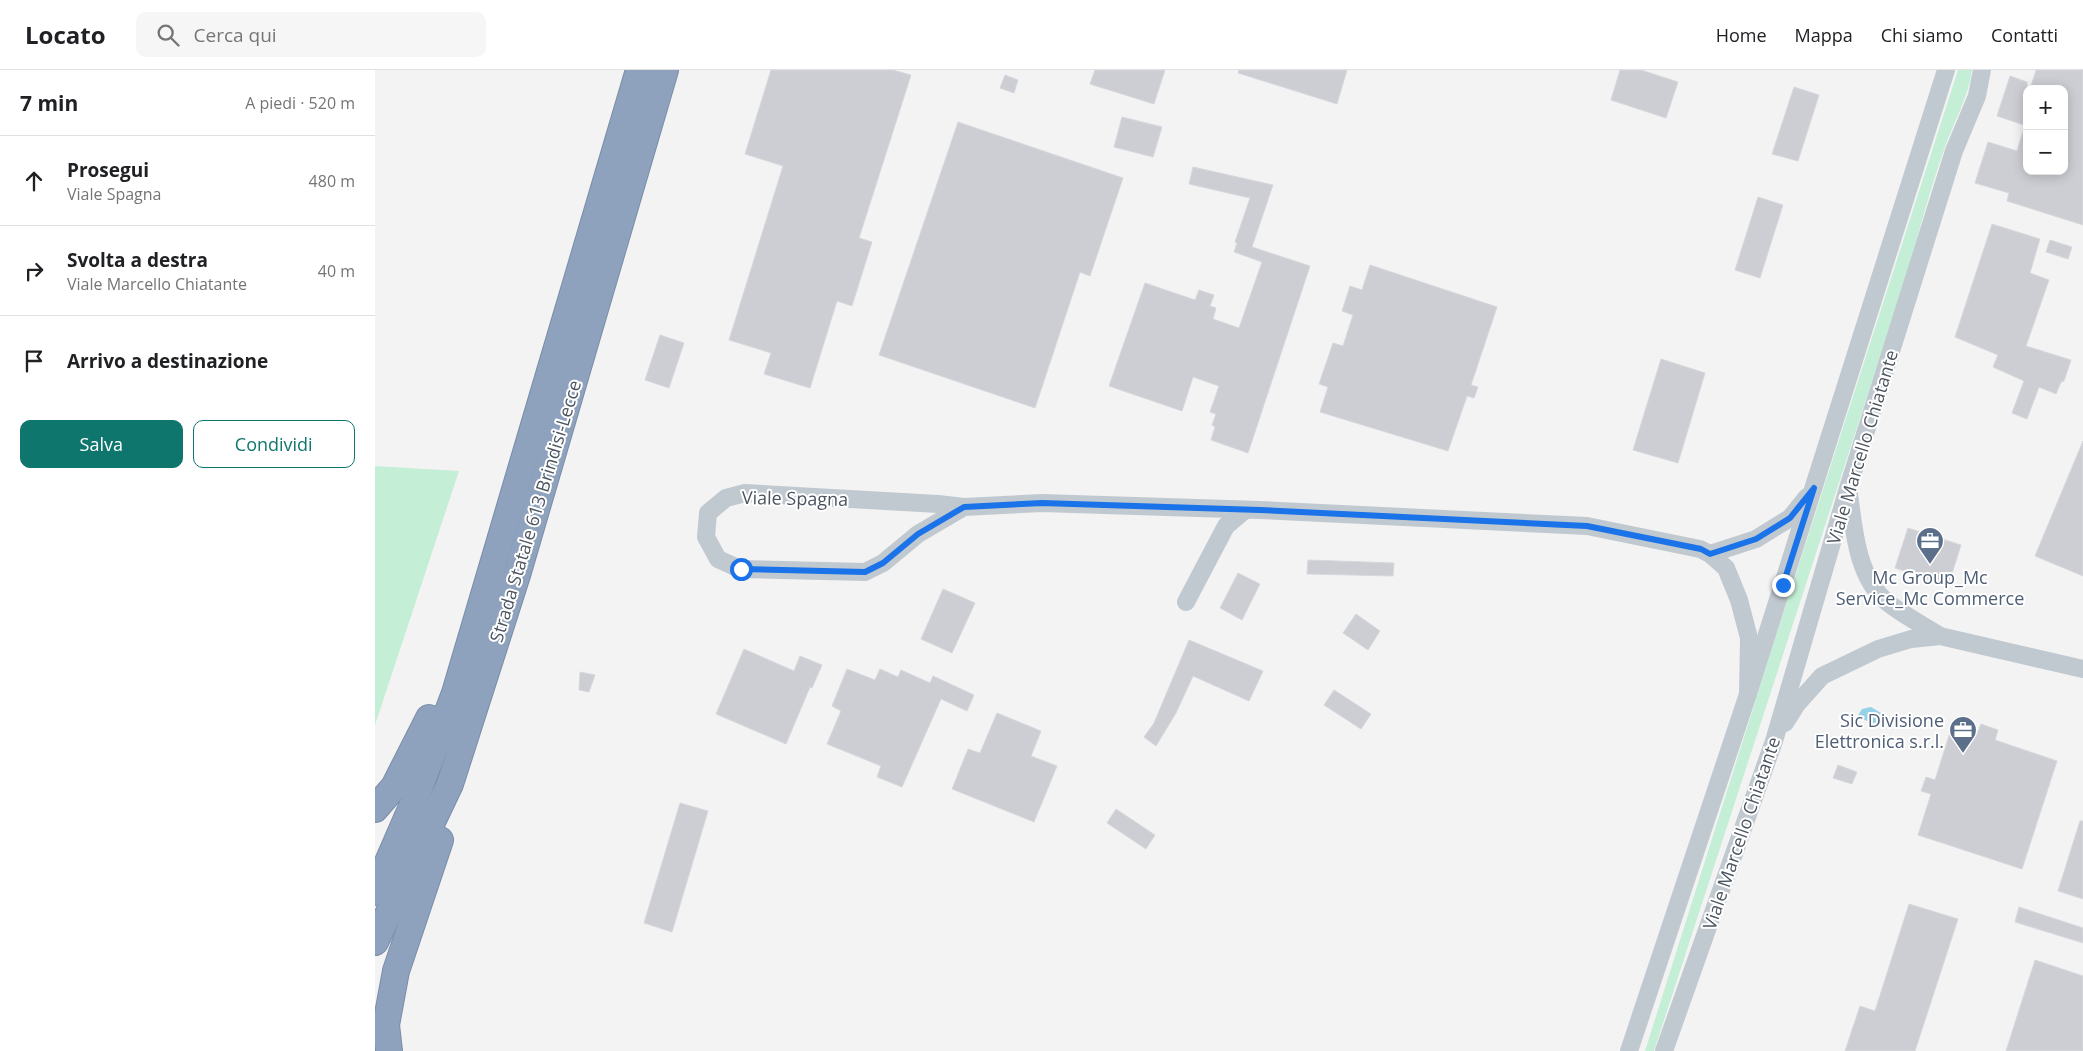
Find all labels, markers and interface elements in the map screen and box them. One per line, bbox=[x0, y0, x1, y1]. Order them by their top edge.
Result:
search box bbox=[136, 12, 486, 57]
text: Locato bbox=[25, 18, 106, 51]
icon: search bbox=[154, 21, 182, 49]
text: Cerca qui bbox=[194, 22, 277, 48]
text: Home bbox=[1716, 23, 1767, 47]
text: Mappa bbox=[1795, 23, 1853, 47]
text: Chi siamo bbox=[1881, 23, 1963, 47]
text: Contatti bbox=[1991, 23, 2058, 47]
map controls bbox=[2023, 85, 2068, 175]
button: + bbox=[2023, 85, 2068, 130]
text: 7 min bbox=[20, 89, 78, 117]
text: A piedi · 520 m bbox=[245, 92, 355, 114]
button: − bbox=[2023, 130, 2068, 175]
text: Prosegui bbox=[67, 157, 149, 183]
icon: ahead bbox=[20, 167, 48, 195]
text: 480 m bbox=[309, 170, 355, 192]
text: Viale Spagna bbox=[67, 183, 162, 205]
text: Svolta a destra bbox=[67, 247, 208, 273]
icon: right bbox=[20, 257, 48, 285]
text: 40 m bbox=[318, 260, 355, 282]
text: Viale Marcello Chiatante bbox=[67, 273, 247, 295]
icon: arrive bbox=[20, 347, 48, 375]
street label: Viale Marcello Chiatante bbox=[1821, 347, 1903, 547]
text: Arrivo a destinazione bbox=[67, 348, 268, 374]
street label: Strada Statale 613 Brindisi-Lecce bbox=[484, 377, 586, 645]
button: Salva bbox=[20, 420, 183, 468]
button: Condividi bbox=[193, 420, 355, 468]
street label: Viale Spagna bbox=[742, 485, 848, 511]
office icon: Mc Group_Mc Service_Mc Commerce bbox=[1915, 526, 1945, 565]
route start bbox=[730, 558, 753, 581]
place label: Mc Group_Mc Service_Mc Commerce bbox=[1836, 565, 2024, 610]
route end bbox=[1772, 574, 1795, 597]
place label: Sic Divisione Elettronica s.r.l. bbox=[1815, 708, 1944, 753]
office icon: Sic Divisione Elettronica s.r.l. bbox=[1948, 715, 1978, 754]
street label: Viale Marcello Chiatante bbox=[1697, 733, 1785, 933]

